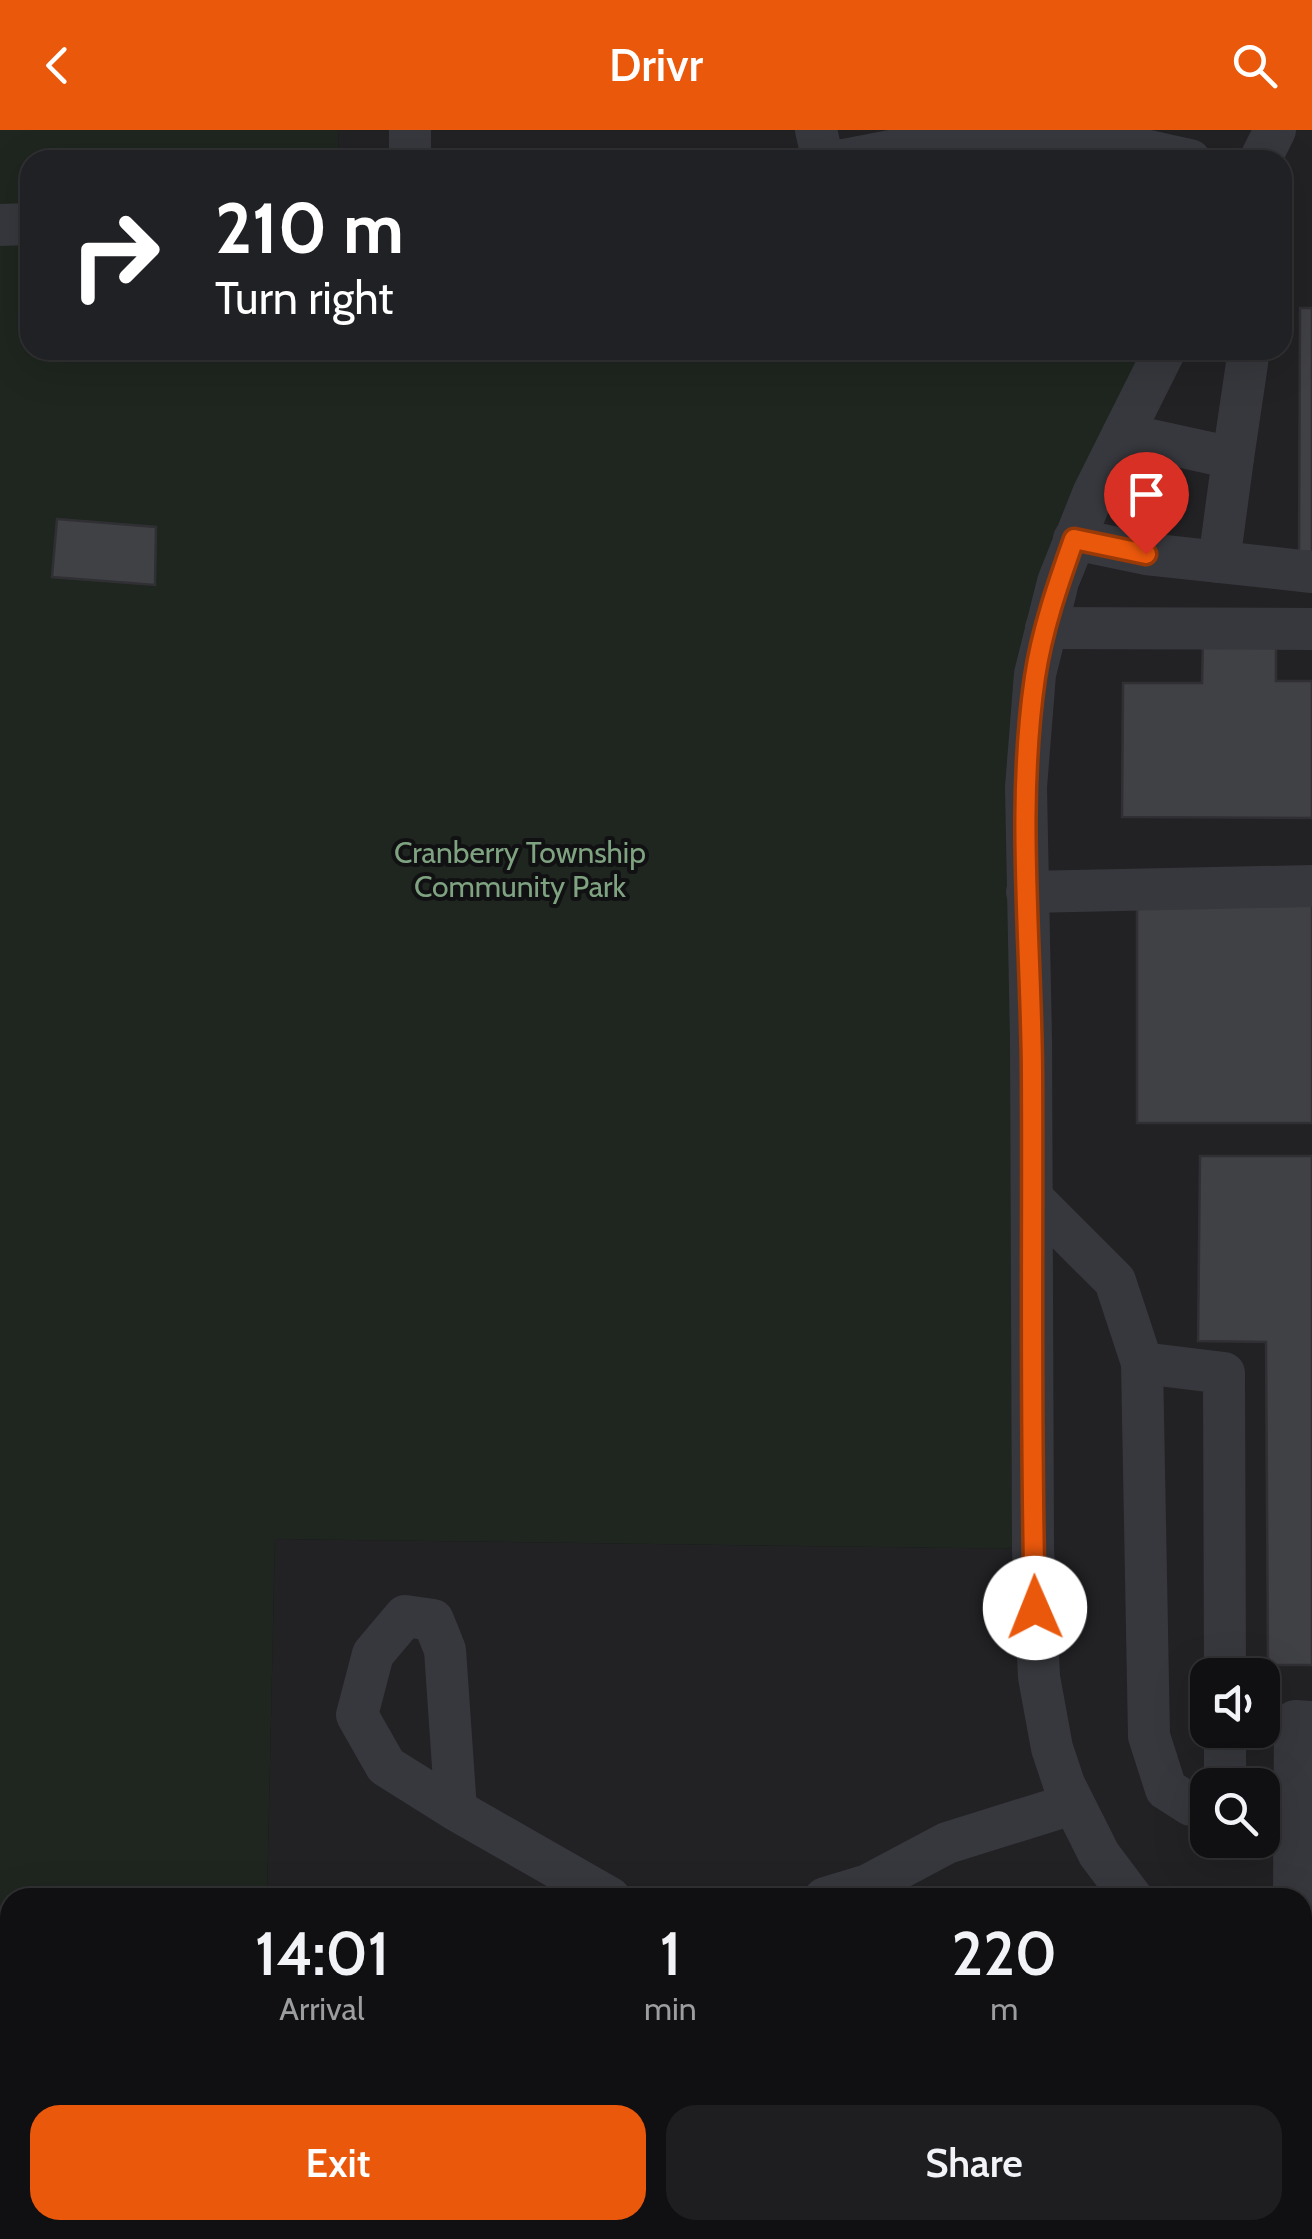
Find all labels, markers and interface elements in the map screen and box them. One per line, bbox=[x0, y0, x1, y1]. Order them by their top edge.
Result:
icon: back bbox=[30, 38, 85, 93]
text: Drivr bbox=[609, 38, 703, 92]
icon: search bbox=[1227, 38, 1282, 93]
text: 210 m bbox=[215, 185, 404, 271]
icon: right bbox=[50, 190, 180, 320]
text: Turn right bbox=[215, 271, 394, 325]
pin bbox=[1104, 452, 1189, 555]
icon: arrive bbox=[1119, 467, 1174, 522]
park label: Cranberry Township Community Park bbox=[394, 834, 646, 905]
position arrow bbox=[983, 1556, 1087, 1660]
map controls bbox=[1190, 1658, 1280, 1858]
button: sound bbox=[1190, 1658, 1280, 1748]
button: search bbox=[1190, 1768, 1280, 1858]
text: 14:01 bbox=[255, 1917, 389, 1990]
text: 1 bbox=[660, 1917, 681, 1990]
text: 220 bbox=[952, 1917, 1057, 1990]
text: Arrival bbox=[279, 1989, 365, 2028]
text: min bbox=[644, 1989, 697, 2028]
text: m bbox=[990, 1989, 1018, 2028]
button: Exit bbox=[30, 2105, 646, 2220]
button: Share bbox=[666, 2105, 1282, 2220]

